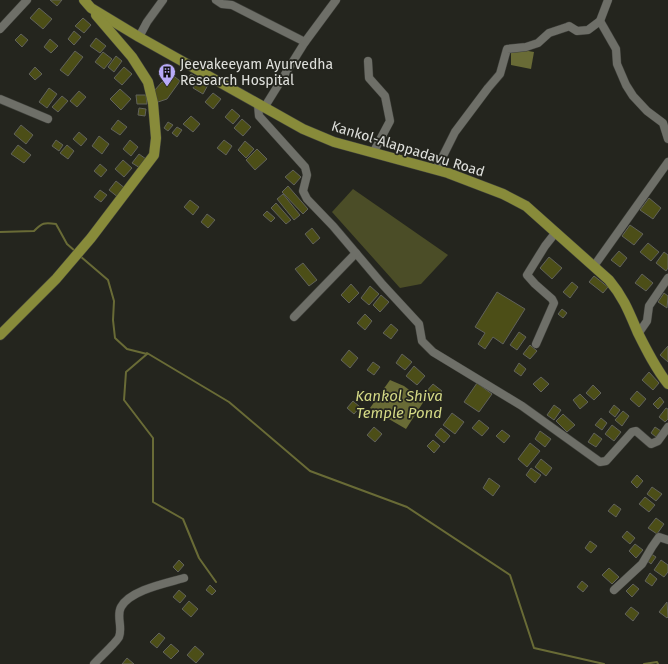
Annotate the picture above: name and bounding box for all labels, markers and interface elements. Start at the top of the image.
place label: Jeevakeeyam Ayurvedha Research Hospital [180,56,333,89]
building icon: Jeevakeeyam Ayurvedha Research Hospital [157,62,177,87]
street label: Kankol-Alappadavu Road [329,118,487,180]
water label: Kankol Shiva Temple Pond [355,387,443,422]

